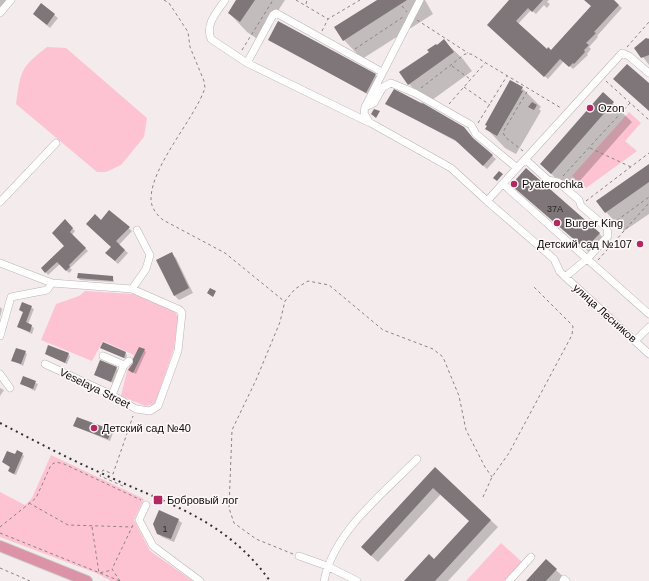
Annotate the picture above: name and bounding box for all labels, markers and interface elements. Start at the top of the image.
place label: Ozon [598,102,624,114]
marker: Ozon [585,103,595,113]
place label: Pyaterochka [522,178,584,190]
marker: Pyaterochka [509,179,519,189]
house number: 37А [547,204,563,214]
place label: Burger King [565,217,623,229]
marker: Burger King [552,218,562,228]
place label: Детский сад №107 [537,238,632,250]
marker: Детский сад №107 [635,239,645,249]
street label: улица Лесников [571,281,639,345]
street label: Veselaya Street [58,366,132,410]
place label: Детский сад №40 [102,422,191,434]
marker: Детский сад №40 [89,423,99,433]
marker: Бобровый лог [152,494,164,506]
place label: Бобровый лог [167,494,239,506]
house number: 1 [162,524,168,534]

